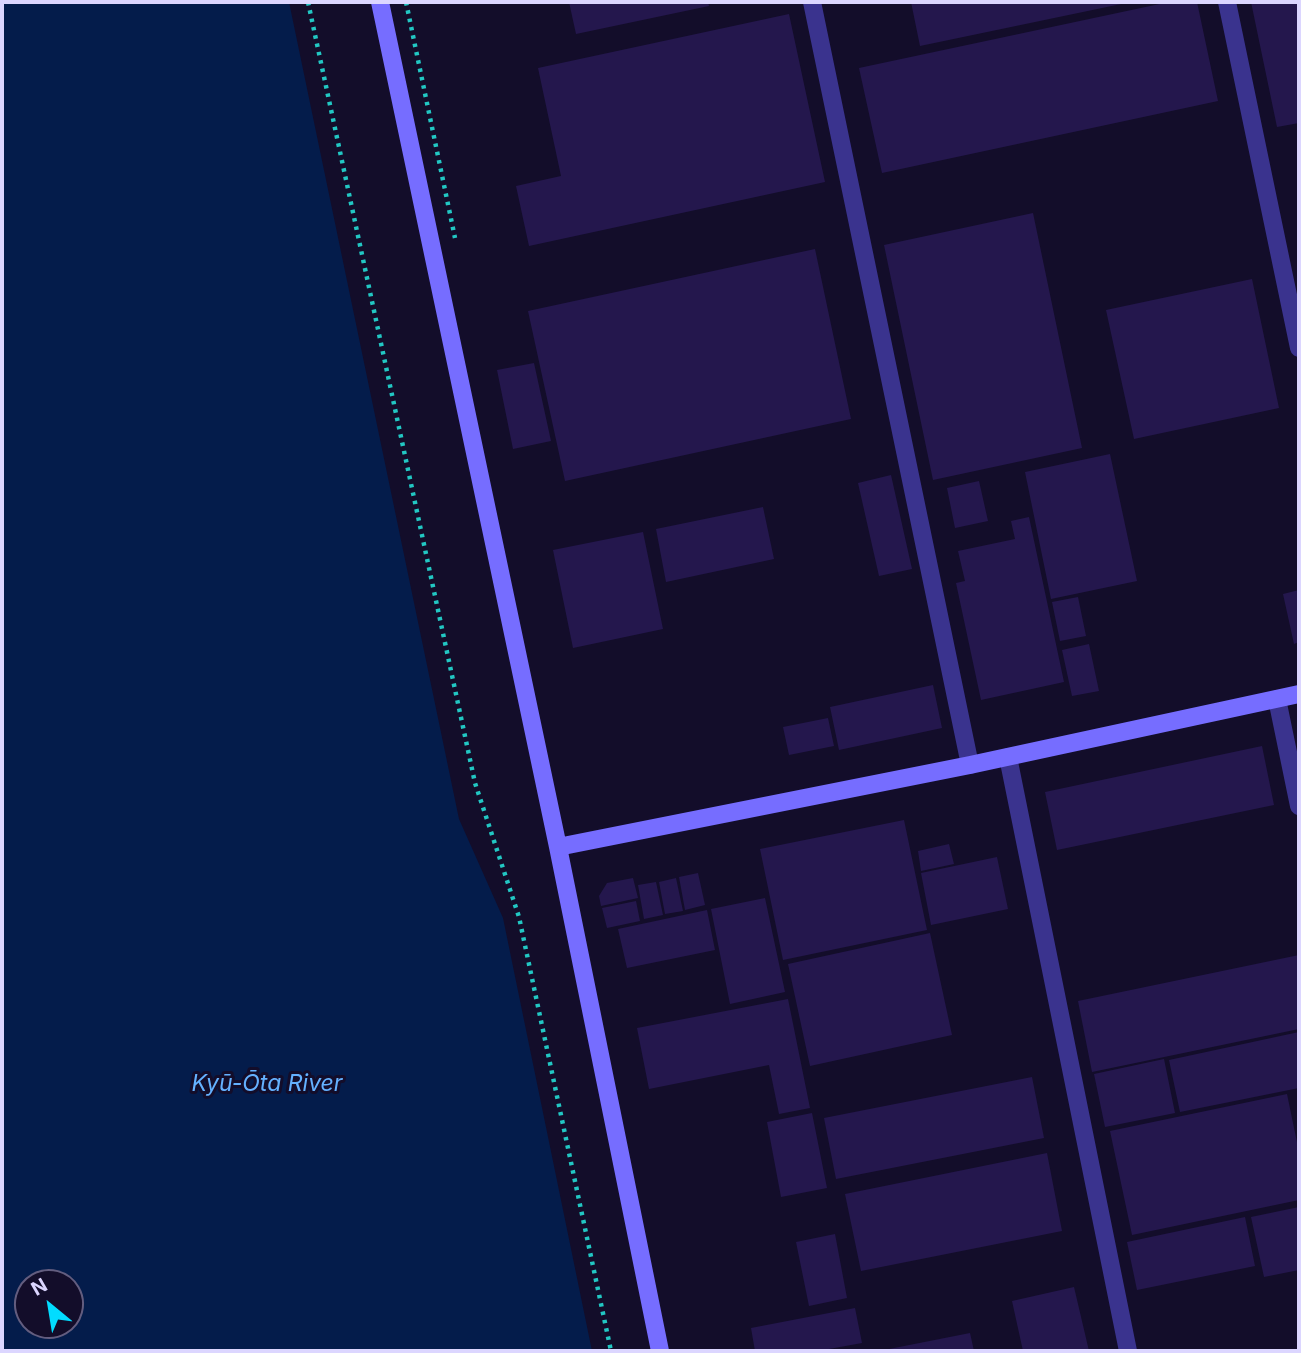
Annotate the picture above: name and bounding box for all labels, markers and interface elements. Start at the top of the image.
water label: Kyū-Ōta River [191,1070,343,1098]
north arrow [14,1269,84,1339]
text: N [27,1274,51,1301]

